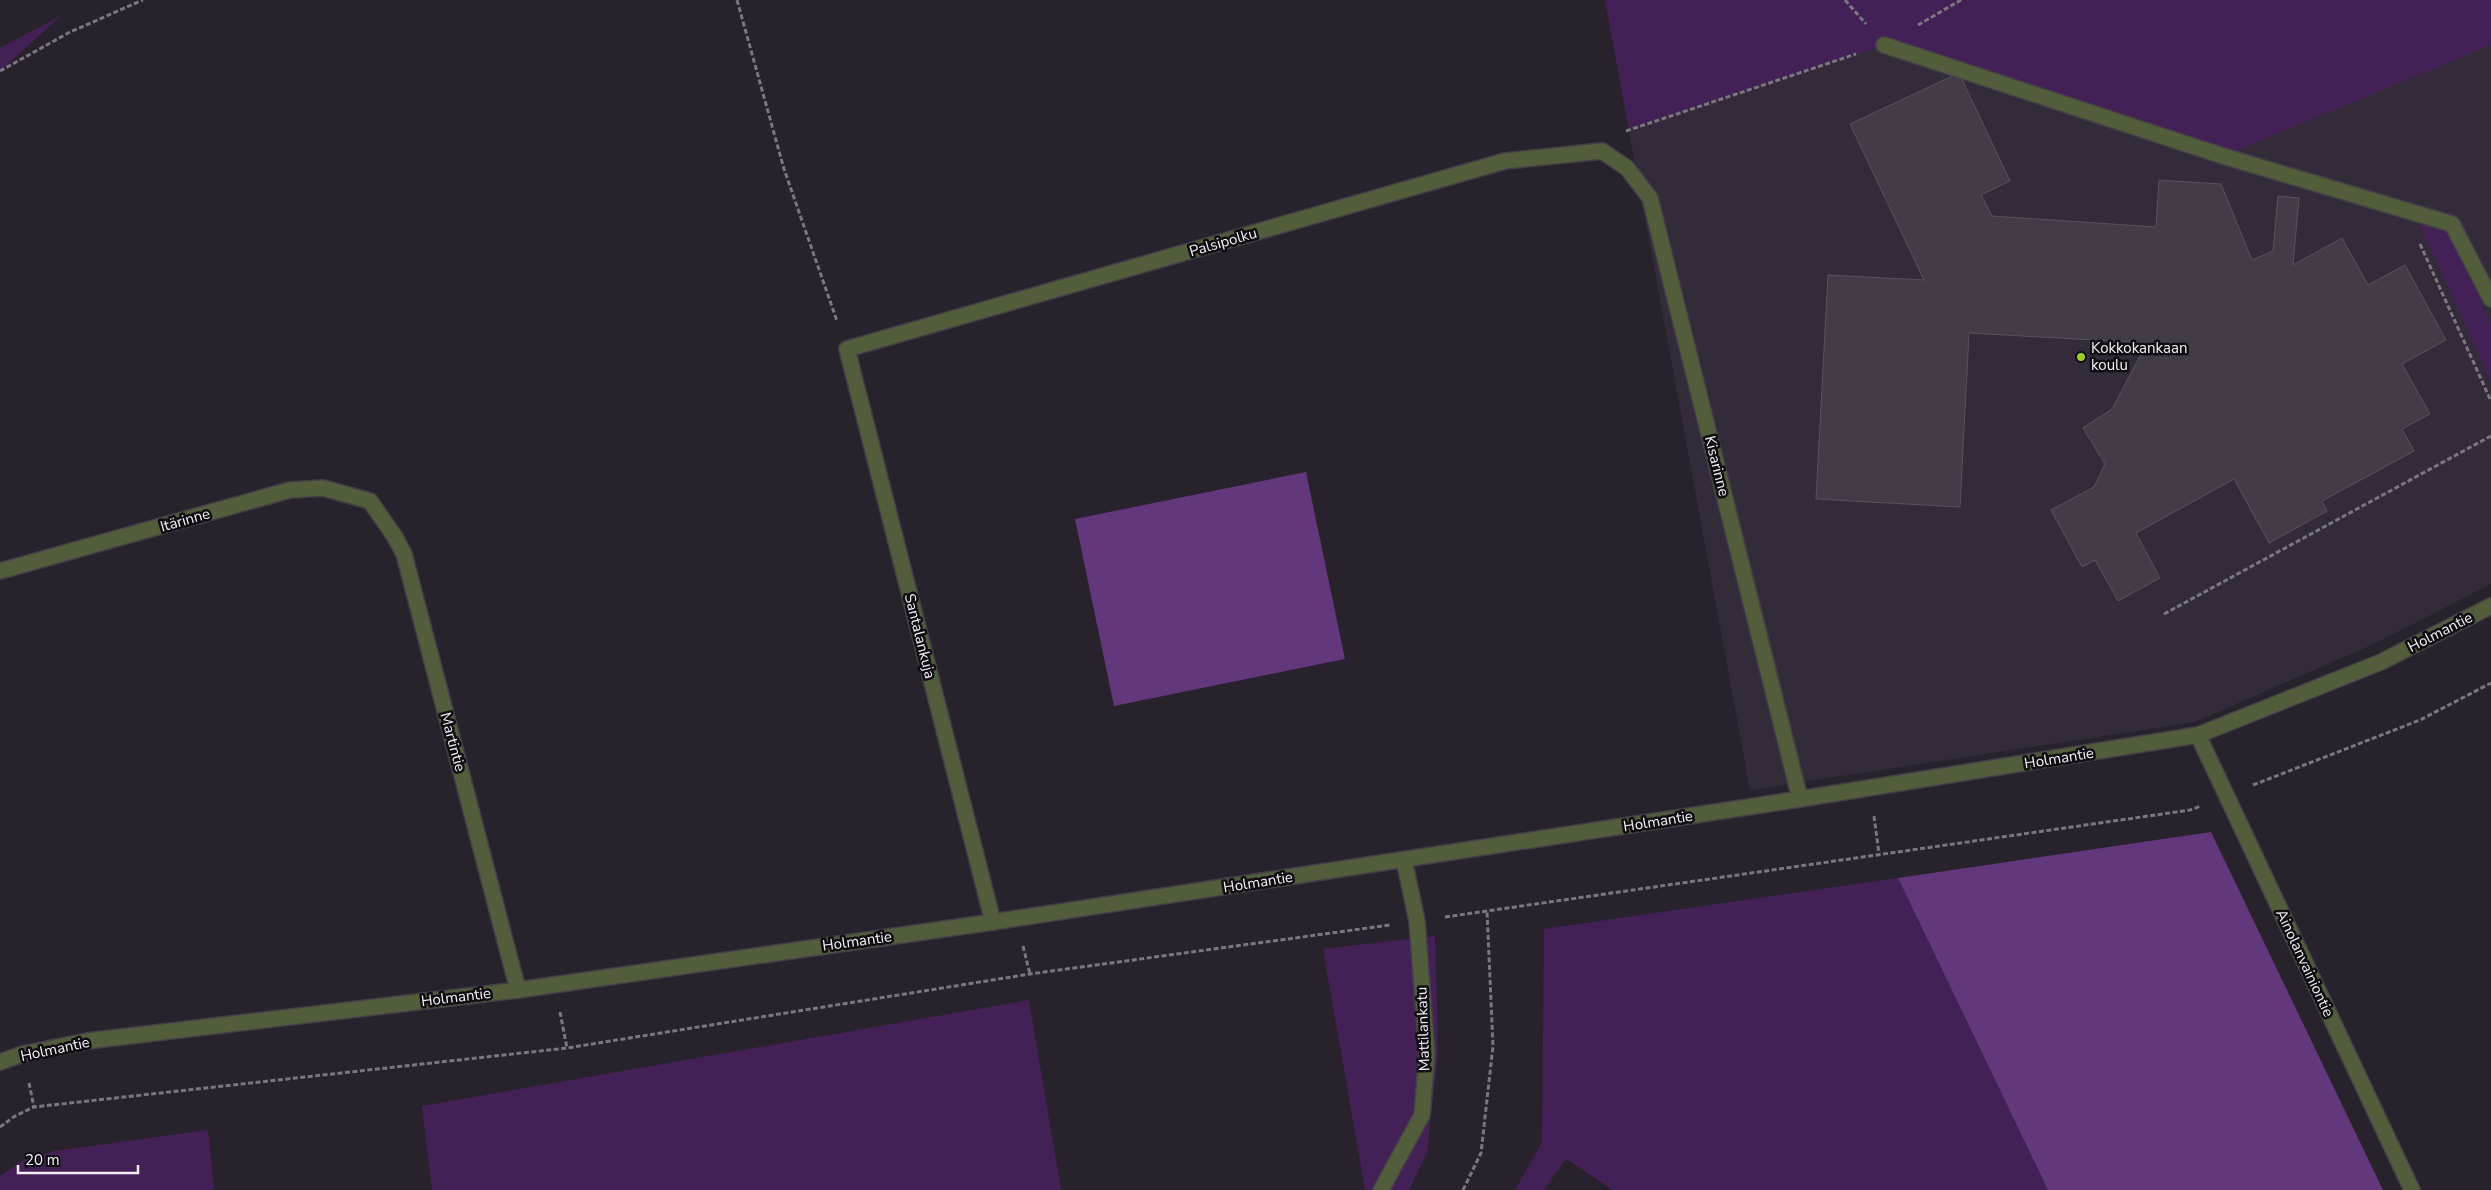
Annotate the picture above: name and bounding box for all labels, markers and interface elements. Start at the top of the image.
street label: Palsipolku [1187,223,1259,261]
place label: Kokkokankaan koulu [2091,338,2187,375]
marker: Kokkokankaan koulu [2075,351,2087,363]
street label: Kisarinne [1700,434,1734,498]
street label: Itärinne [158,503,212,537]
street label: Santalankuja [900,591,940,681]
street label: Holmantie [2404,607,2476,657]
street label: Martintie [436,710,470,774]
street label: Holmantie [2023,743,2095,773]
street label: Holmantie [1622,806,1694,836]
street label: Holmantie [1222,867,1294,897]
street label: Ainolanvainiontie [2271,906,2339,1020]
street label: Holmantie [821,926,893,956]
street label: Holmantie [420,983,492,1011]
street label: Mattilankatu [1412,986,1434,1072]
street label: Holmantie [19,1032,91,1066]
scale bar [18,1142,138,1174]
text: 20 m [25,1150,60,1170]

